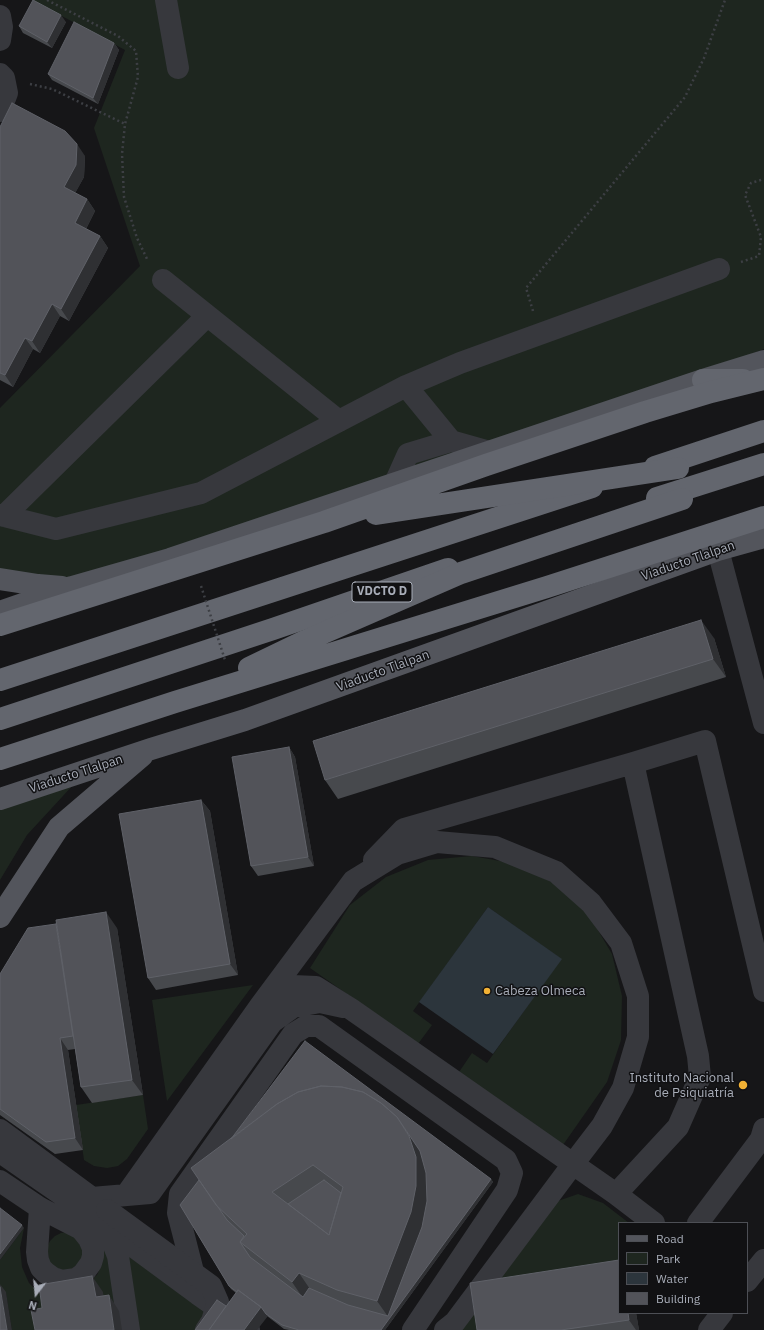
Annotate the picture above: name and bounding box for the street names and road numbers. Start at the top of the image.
street label: Viaducto Tlalpan [639,538,737,584]
road number: VDCTO D [352,582,412,602]
street label: Viaducto Tlalpan [334,647,432,695]
street label: Viaducto Tlalpan [27,751,125,797]

